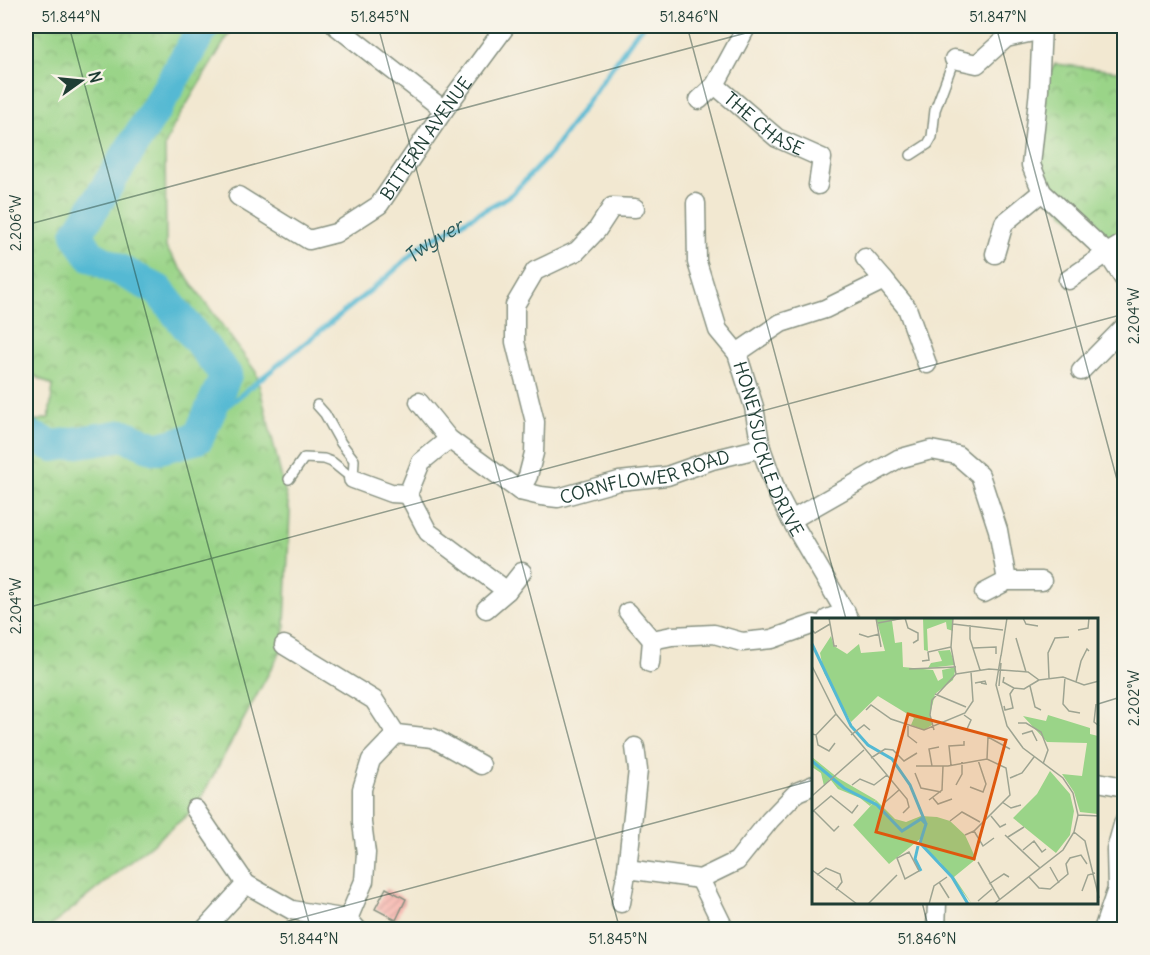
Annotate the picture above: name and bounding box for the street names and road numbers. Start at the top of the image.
street label: BITTERN AVENUE [374,72,476,204]
street label: THE CHASE [720,87,808,160]
street label: HONEYSUCKLE DRIVE [729,358,809,540]
street label: CORNFLOWER ROAD [557,445,732,508]

